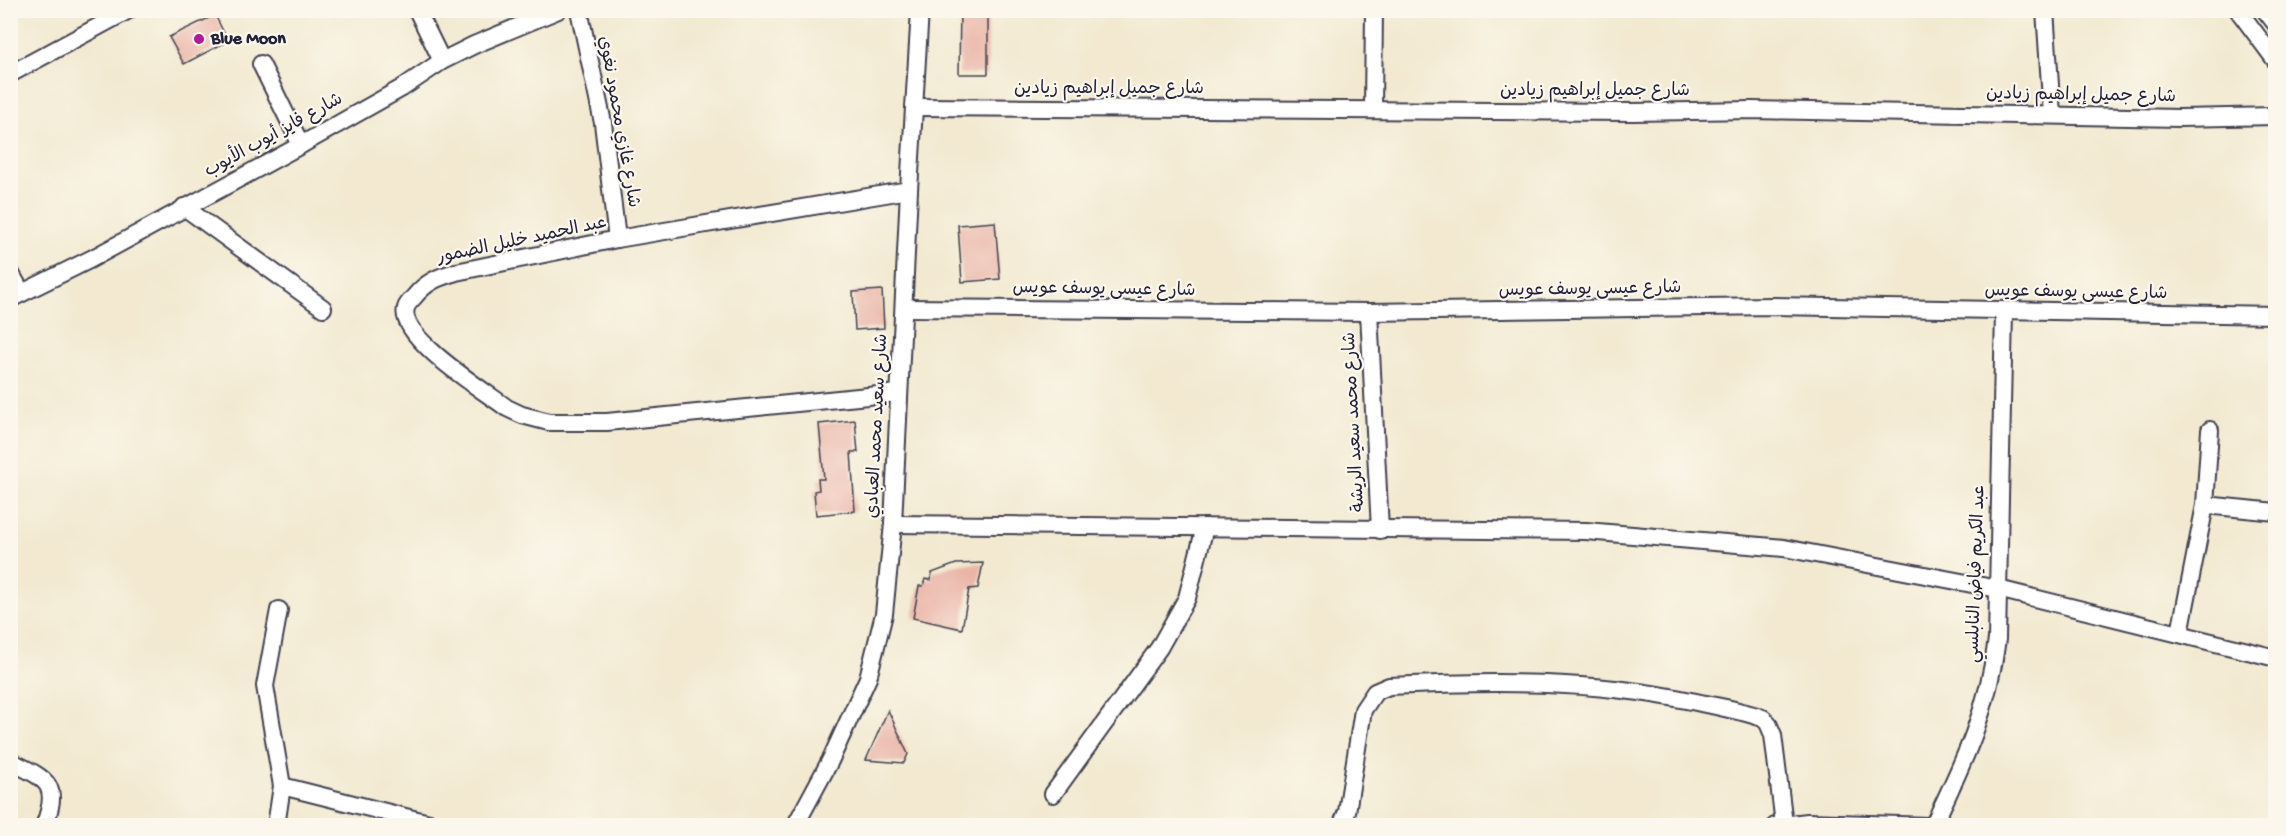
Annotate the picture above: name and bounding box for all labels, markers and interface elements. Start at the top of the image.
place label: Blue Moon [210,29,286,50]
marker: Blue Moon [192,32,206,46]
street label: شارع غازي محمود نغوي [593,35,643,209]
street label: شارع جميل إبراهيم زيادين [1014,79,1204,101]
street label: شارع جميل إبراهيم زيادين [1500,81,1690,103]
street label: شارع جميل إبراهيم زيادين [1986,84,2176,109]
street label: شارع فايز أيوب الأيوب [199,86,347,183]
street label: عبد الحميد خليل الضمور [434,213,609,269]
street label: شارع عيسى يوسف عويس [1012,278,1196,302]
street label: شارع عيسى يوسف عويس [1498,278,1682,302]
street label: شارع عيسى يوسف عويس [1984,281,2168,305]
street label: شارع محمد سعيد الريشة [1340,332,1370,512]
street label: شارع سعيد محمد العبادي [863,333,893,519]
street label: عبد الكريم فياض النابلسي [1963,485,1994,663]

